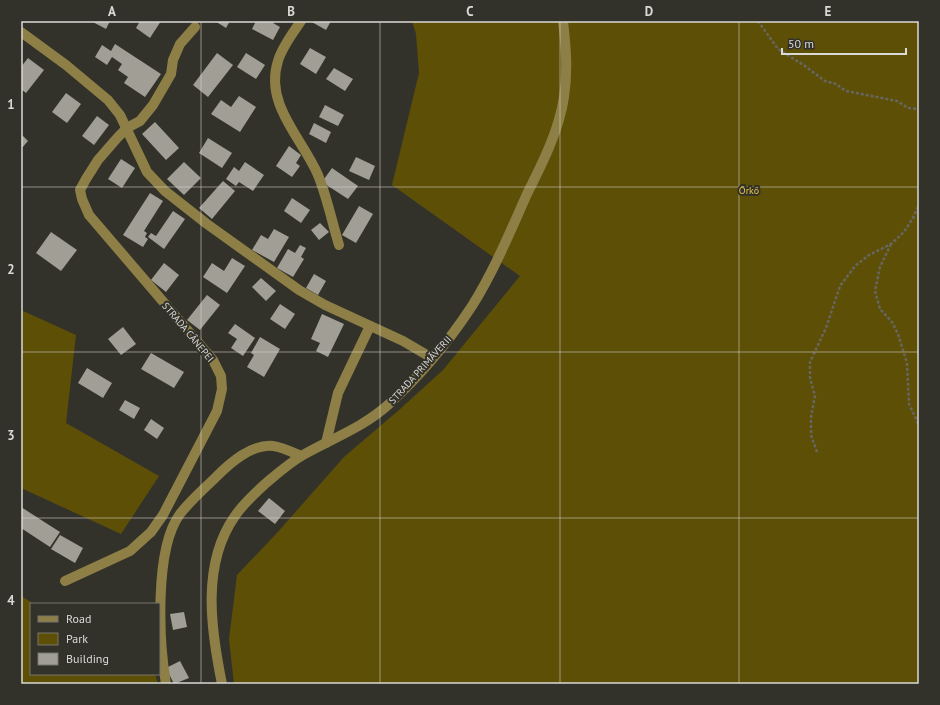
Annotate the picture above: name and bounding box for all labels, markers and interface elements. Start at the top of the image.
text: A [108,3,116,20]
text: B [287,3,295,20]
text: C [466,3,474,20]
text: D [645,3,653,20]
text: E [825,3,832,20]
scale bar [782,30,906,56]
text: 50 m [788,36,814,51]
text: 1 [7,96,15,113]
park label: Őrkő [739,184,759,197]
text: 2 [7,261,15,278]
street label: STRADA CÂNEPEI [159,299,217,365]
street label: STRADA PRIMĂVERII [386,333,454,407]
text: 3 [7,427,15,444]
text: 4 [7,592,15,609]
legend [30,603,160,675]
text: Road [66,611,91,626]
text: Park [66,631,88,646]
text: Building [66,651,109,666]

